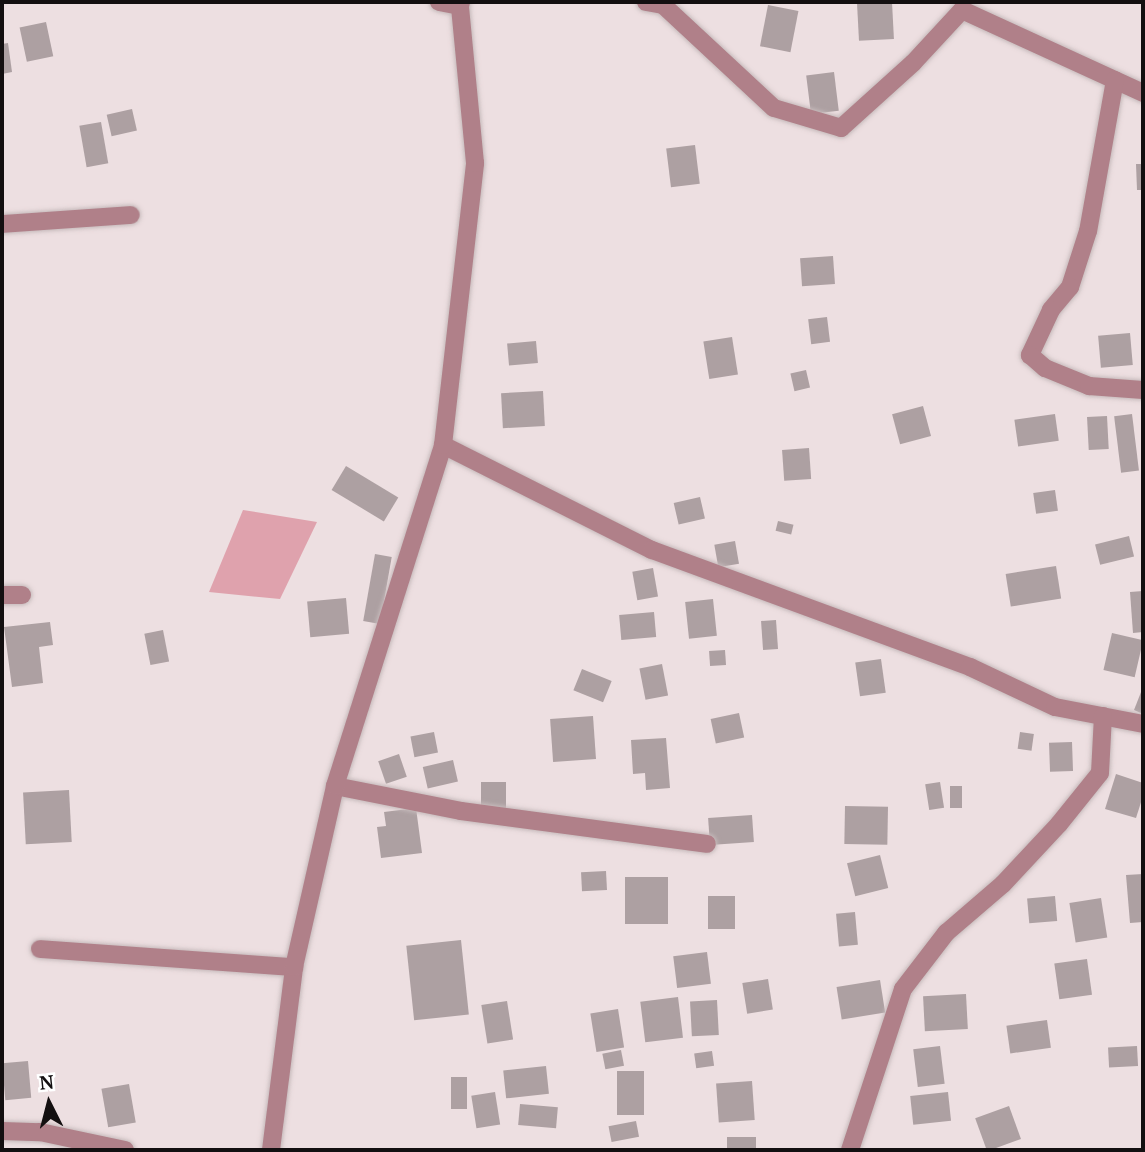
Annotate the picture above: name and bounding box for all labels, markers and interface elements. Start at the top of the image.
north arrow [14,1068,84,1138]
text: N [38,1068,55,1095]

